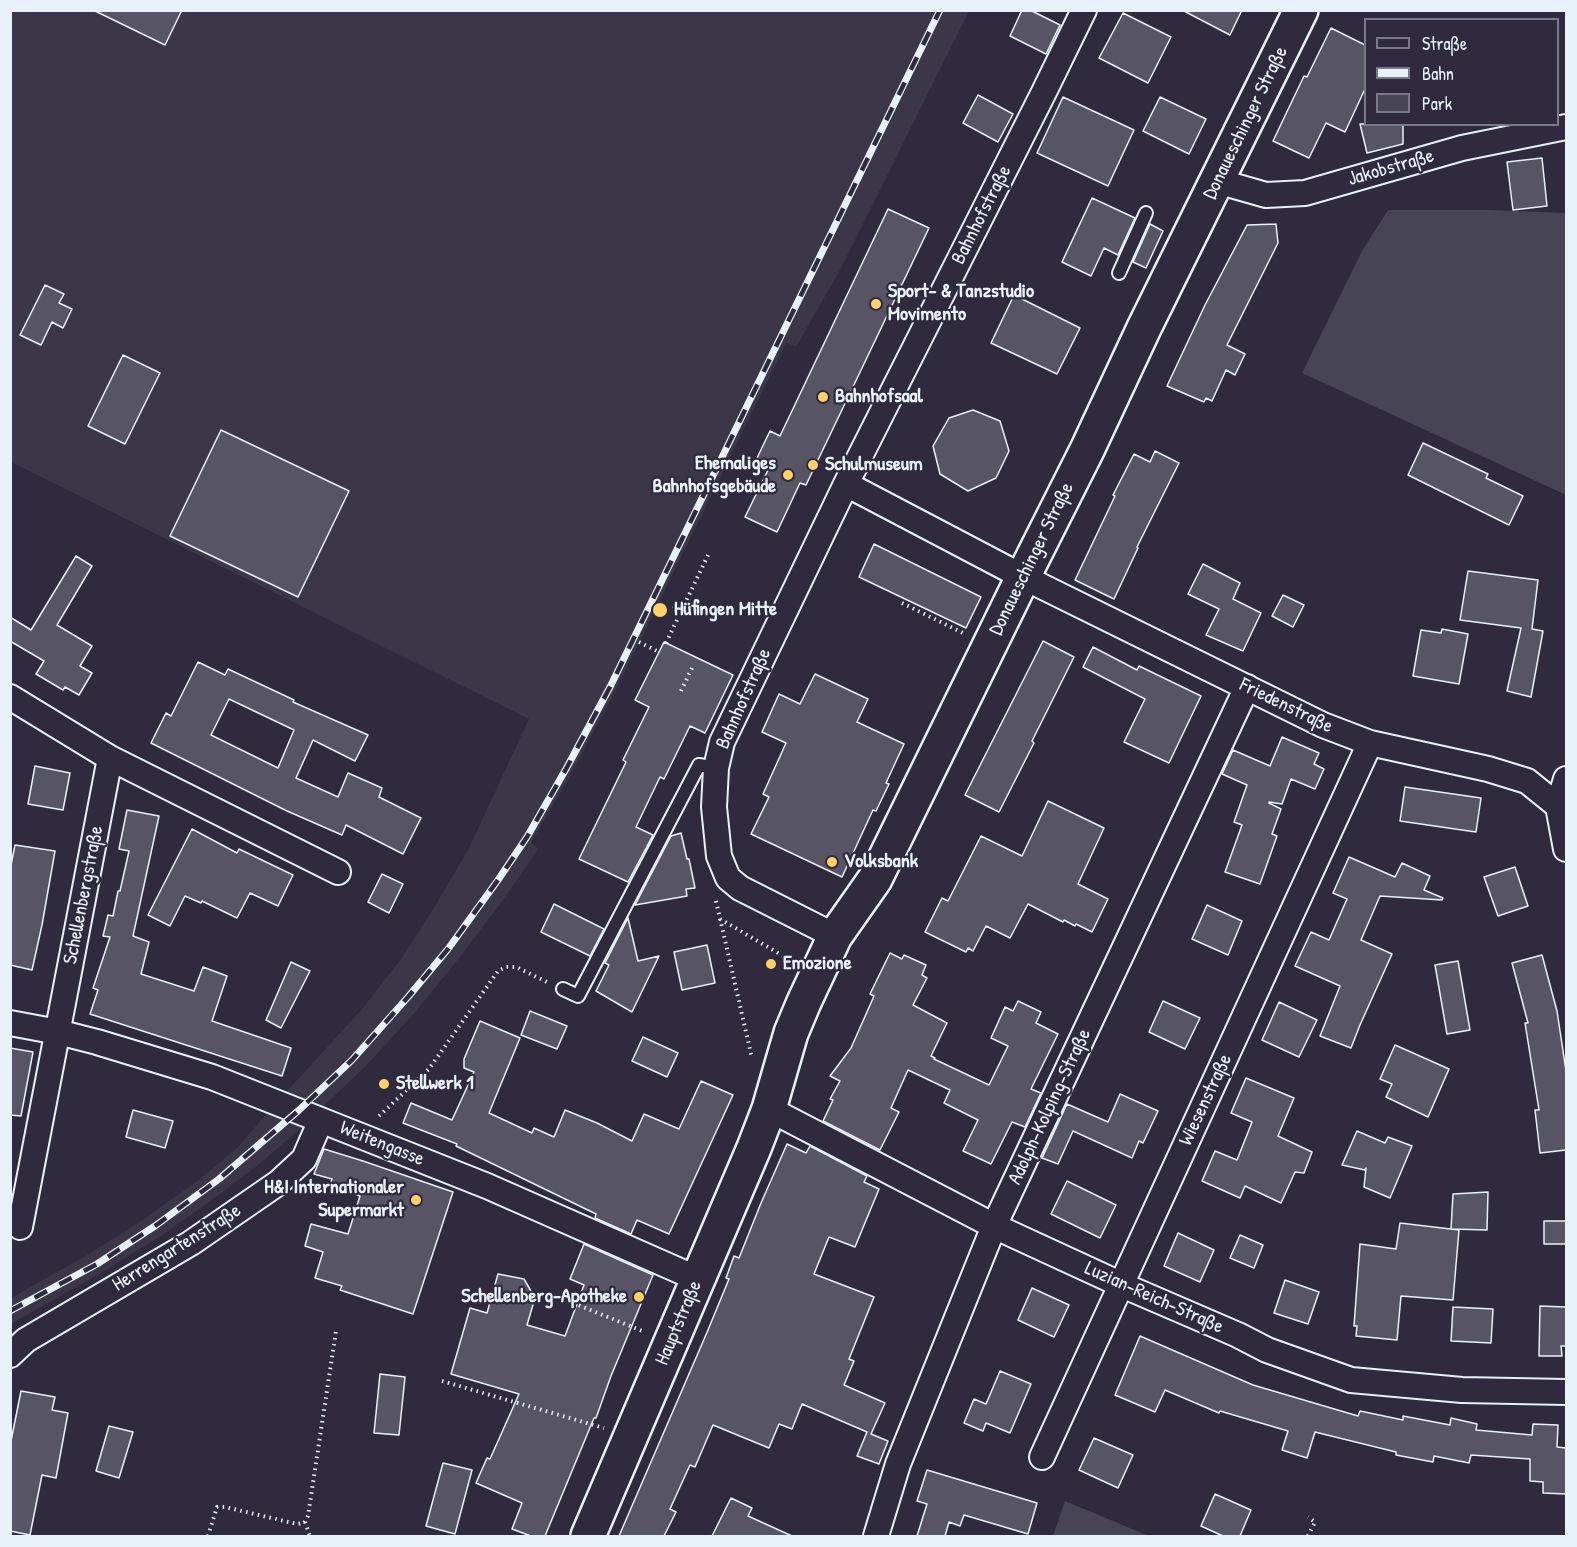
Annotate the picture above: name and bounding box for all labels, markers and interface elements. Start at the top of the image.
legend [1364,18,1559,126]
text: Straße [1422,31,1467,56]
street label: Donaueschinger Straße [1199,43,1293,203]
text: Bahn [1422,61,1454,86]
text: Park [1422,91,1452,116]
street label: Jakobstraße [1345,144,1437,192]
street label: Bahnhofstraße [947,162,1017,268]
place label: Sport- & Tanzstudio Movimento [888,280,1034,327]
marker: Sport- & Tanzstudio Movimento [869,297,883,311]
place label: Bahnhofsaal [835,385,923,409]
marker: Bahnhofsaal [816,390,830,404]
place label: Ehemaliges Bahnhofsgebäude [653,452,776,499]
place label: Schulmuseum [825,453,923,477]
marker: Schulmuseum [806,458,820,472]
marker: Ehemaliges Bahnhofsgebäude [781,468,795,482]
street label: Donaueschinger Straße [985,479,1079,639]
place label: Hüfingen Mitte [674,598,777,622]
marker: Hüfingen Mitte [651,601,669,619]
street label: Bahnhofstraße [711,645,777,753]
street label: Friedenstraße [1235,673,1337,739]
street label: Schellenbergstraße [59,824,109,966]
place label: Volksbank [844,850,918,874]
marker: Volksbank [825,855,839,869]
place label: Emozione [783,952,852,976]
marker: Emozione [764,957,778,971]
street label: Adolph-Kolping-Straße [1003,1025,1097,1189]
street label: Wiesenstraße [1174,1050,1238,1150]
place label: Stellwerk 1 [396,1072,474,1096]
marker: Stellwerk 1 [377,1077,391,1091]
street label: Weitengasse [336,1116,428,1172]
place label: H&I Internationaler Supermarkt [264,1176,404,1223]
marker: H&I Internationaler Supermarkt [409,1193,423,1207]
street label: Herrengartenstraße [108,1199,246,1297]
street label: Luzian-Reich-Straße [1081,1257,1227,1339]
street label: Hauptstraße [651,1277,707,1369]
place label: Schellenberg-Apotheke [461,1285,627,1309]
marker: Schellenberg-Apotheke [632,1290,646,1304]

